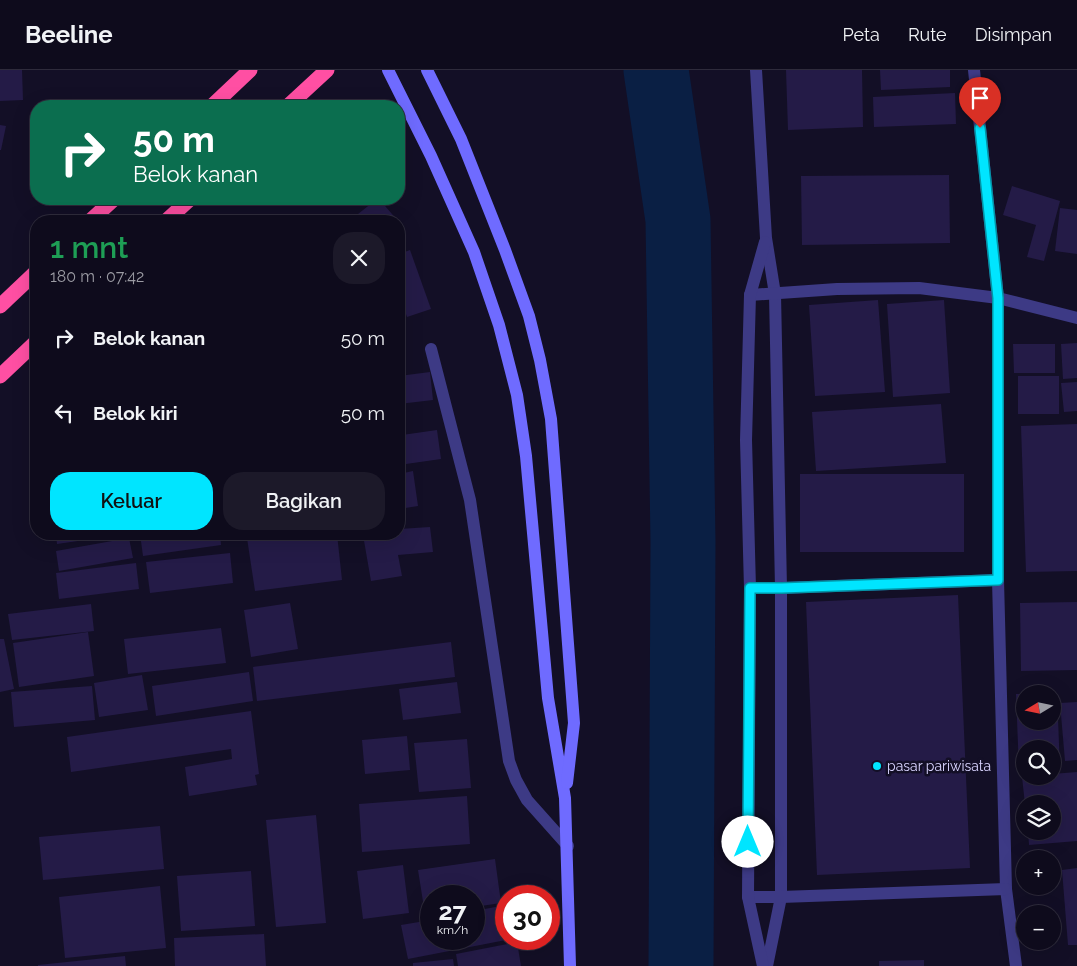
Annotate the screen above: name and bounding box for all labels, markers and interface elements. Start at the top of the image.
text: Beeline [25,20,113,49]
text: Peta [843,24,880,45]
text: Rute [908,24,947,45]
text: Disimpan [975,24,1052,45]
pin [959,77,1001,128]
icon: arrive [966,84,994,112]
text: 50 m [133,119,215,160]
icon: right [50,120,115,185]
text: Belok kanan [133,161,258,187]
text: 1 mnt [50,230,128,265]
button: close [333,232,385,284]
text: 180 m · 07:42 [50,267,144,286]
icon: right [50,324,78,352]
text: Belok kanan [93,327,205,349]
text: 50 m [341,327,385,349]
icon: left [50,399,78,427]
text: Belok kiri [93,402,178,424]
text: 50 m [341,402,385,424]
button: Keluar [50,472,213,530]
button: Bagikan [223,472,385,530]
north arrow [1016,685,1061,730]
map controls [1016,685,1061,950]
button: search [1016,740,1061,785]
place label: pasar pariwisata [887,758,991,774]
marker: pasar pariwisata [871,760,883,772]
button: layers [1016,795,1061,840]
position arrow [721,815,773,867]
button: + [1016,850,1061,895]
speed limit sign: 30 [495,885,560,950]
text: 27 [438,896,467,926]
button: − [1016,905,1061,950]
text: km/h [437,923,468,937]

